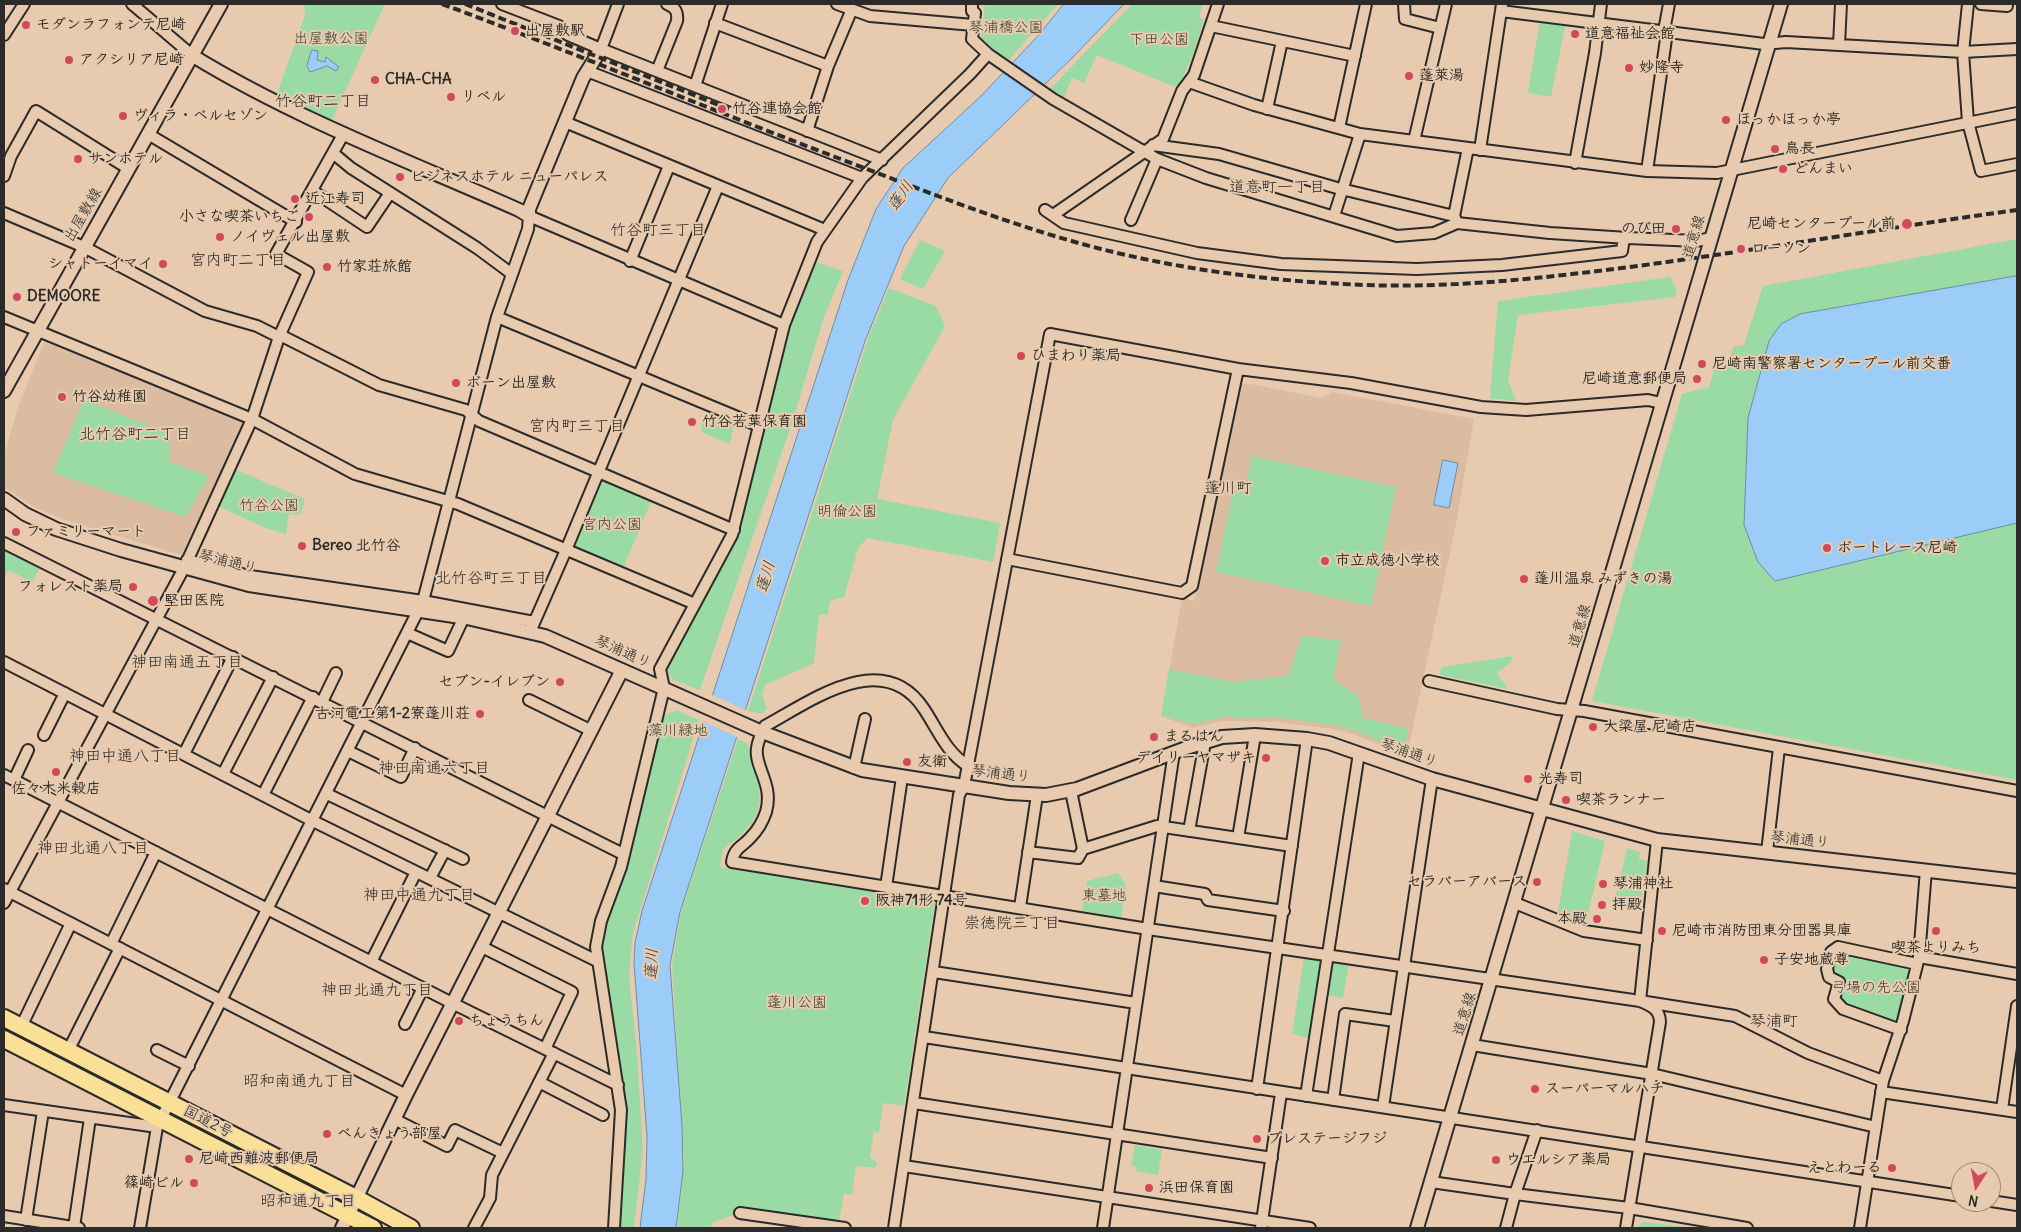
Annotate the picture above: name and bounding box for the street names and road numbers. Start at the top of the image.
street label: 出屋敷線 [60,185,106,245]
street label: 道意線 [1679,213,1709,261]
street label: 琴浦通り [197,546,259,578]
street label: 道意線 [1565,602,1595,650]
street label: 琴浦通り [592,632,654,672]
street label: 琴浦通り [1378,735,1440,771]
street label: 琴浦通り [970,761,1032,787]
street label: 琴浦通り [1769,828,1831,852]
street label: 道意線 [1450,990,1480,1038]
street label: 国道2号 [180,1102,236,1142]

